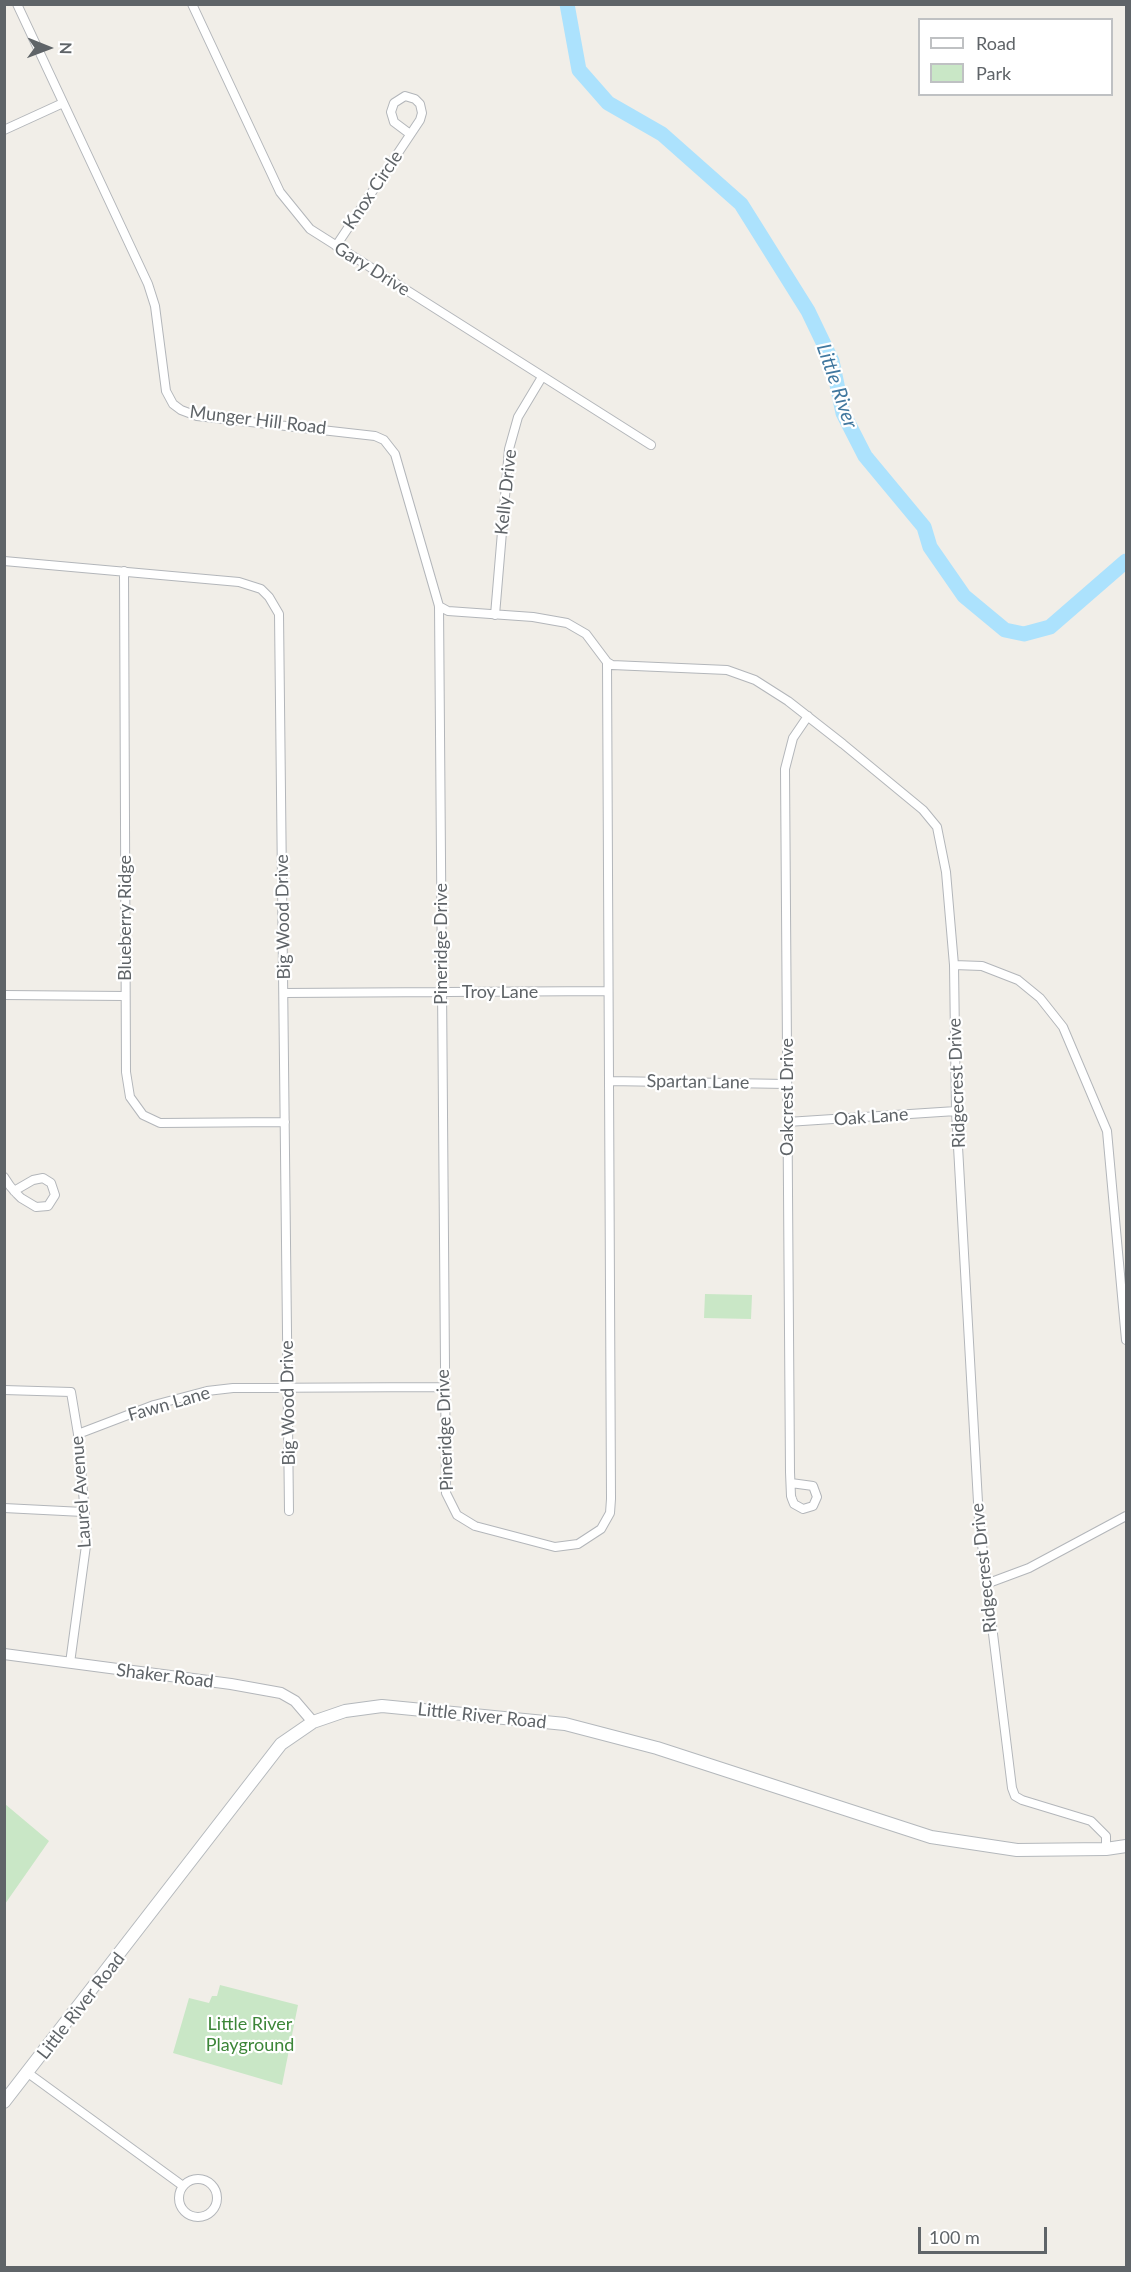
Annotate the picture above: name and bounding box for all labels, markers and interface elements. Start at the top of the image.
north arrow [18,18,78,78]
legend [918,18,1113,96]
text: Road [976,32,1016,54]
text: N [57,42,76,55]
text: Park [976,62,1011,84]
street label: Knox Circle [339,147,407,233]
street label: Gary Drive [330,237,414,301]
water label: Little River [811,341,863,431]
street label: Munger Hill Road [188,401,328,439]
street label: Kelly Drive [491,448,521,536]
street label: Big Wood Drive [271,854,295,980]
street label: Blueberry Ridge [114,855,136,981]
street label: Pineridge Drive [430,883,452,1005]
street label: Troy Lane [462,981,538,1003]
street label: Ridgecrest Drive [944,1018,970,1148]
street label: Oakcrest Drive [776,1038,798,1156]
street label: Spartan Lane [646,1070,750,1094]
street label: Oak Lane [833,1104,909,1130]
street label: Big Wood Drive [276,1340,300,1466]
street label: Pineridge Drive [432,1369,458,1491]
street label: Fawn Lane [125,1382,213,1426]
street label: Laurel Avenue [66,1435,96,1549]
street label: Ridgecrest Drive [966,1502,1002,1634]
street label: Shaker Road [115,1659,215,1693]
street label: Little River Road [417,1699,547,1733]
street label: Little River Road [33,1948,129,2064]
park label: Little River Playground [206,2013,294,2056]
scale bar [921,2215,1050,2253]
text: 100 m [929,2226,980,2248]

